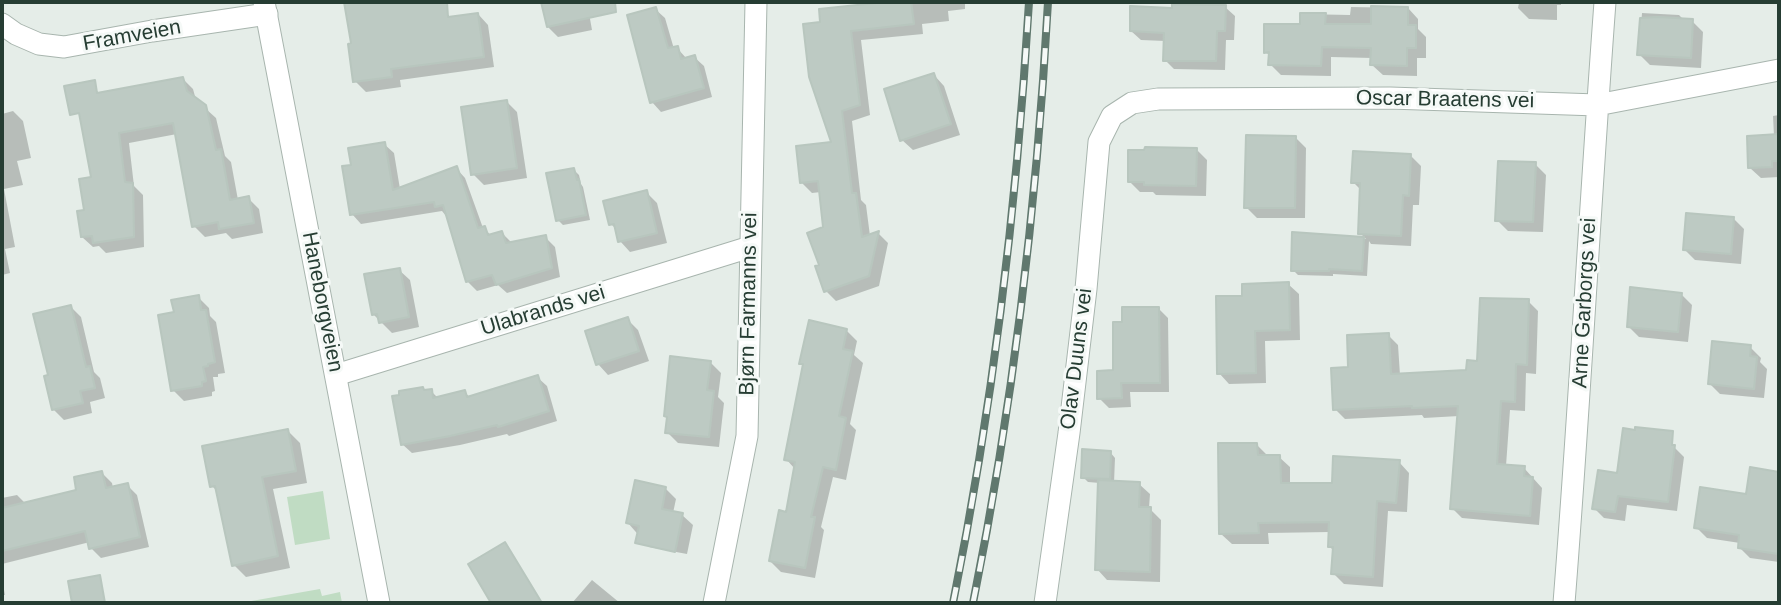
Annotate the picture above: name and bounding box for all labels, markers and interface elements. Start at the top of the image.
street label: Framveien [81,15,183,57]
street label: Oscar Braatens vei [1356,86,1534,114]
street label: Bjørn Farmanns vei [735,212,763,396]
street label: Arne Garborgs vei [1568,217,1602,389]
street label: Haneborgveien [296,230,348,374]
street label: Ulabrands vei [478,280,608,342]
street label: Olav Duuns vei [1056,287,1098,431]

